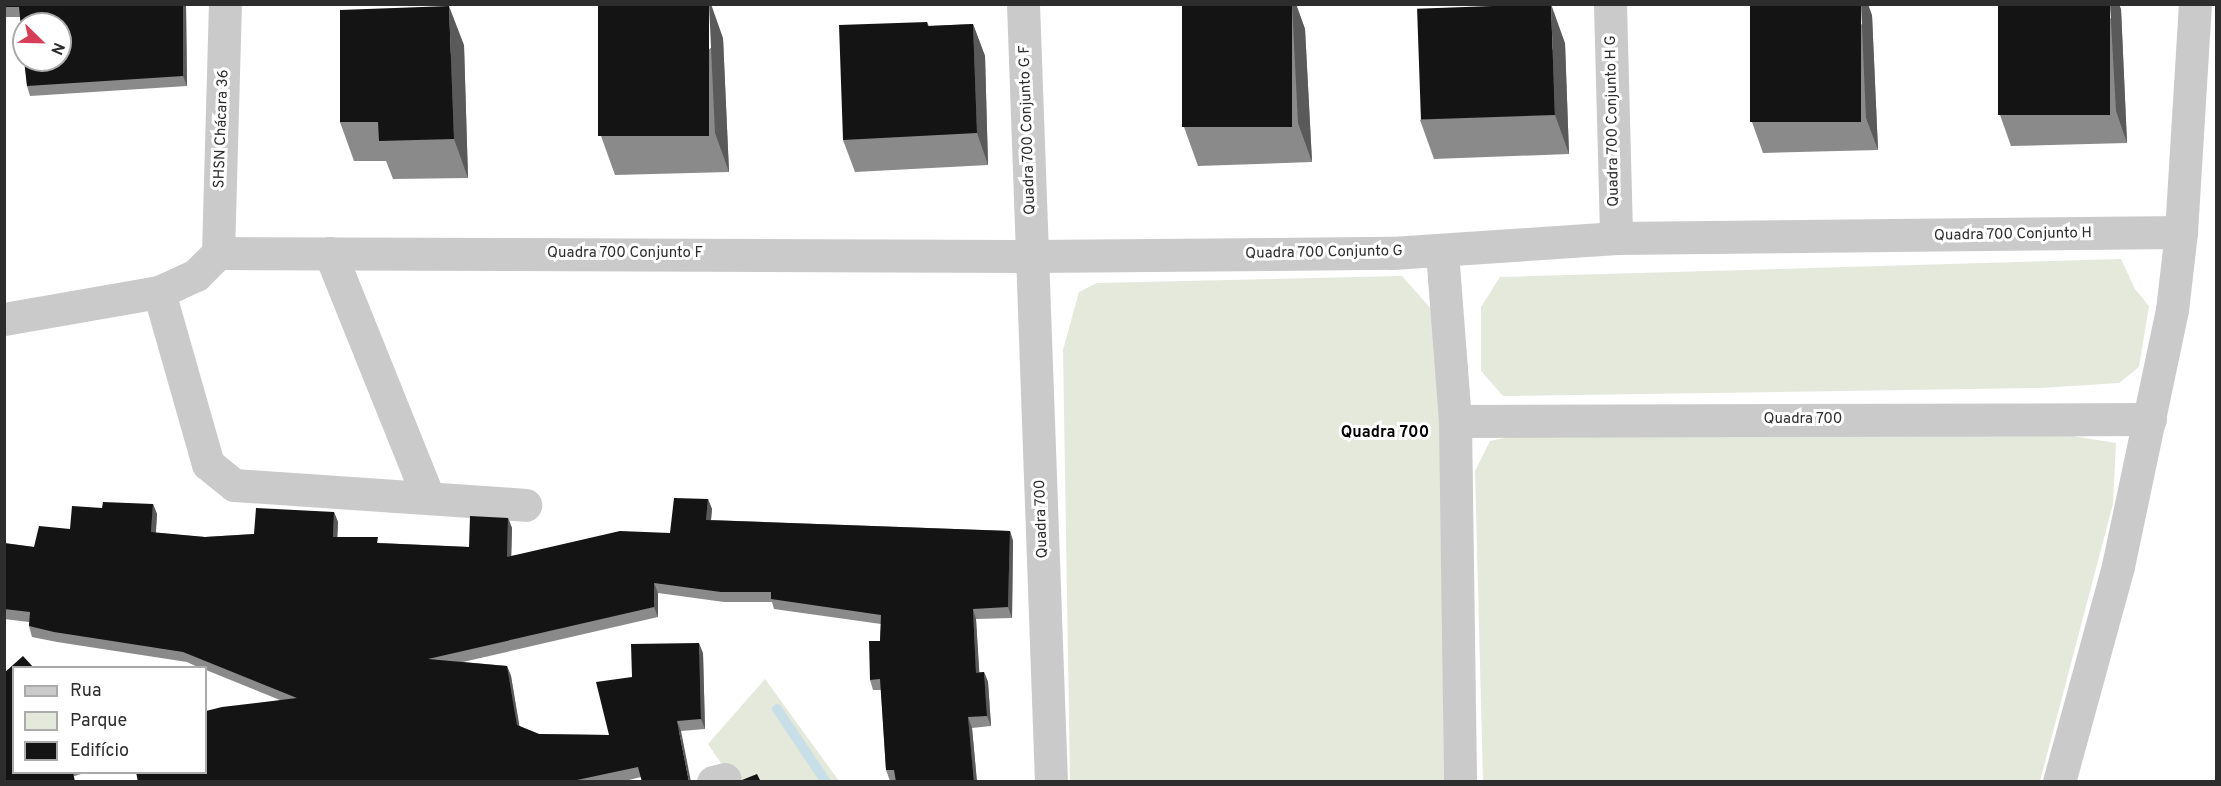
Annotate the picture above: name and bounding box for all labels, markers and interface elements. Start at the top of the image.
north arrow [12,12,72,72]
street label: Quadra 700 Conjunto H G [1602,35,1624,207]
text: N [45,39,68,57]
street label: Quadra 700 Conjunto G F [1016,45,1040,215]
street label: SHSN Chácara 36 [211,69,233,189]
street label: Quadra 700 Conjunto H [1934,225,2092,245]
street label: Quadra 700 Conjunto G [1245,243,1403,263]
street label: Quadra 700 Conjunto F [547,245,703,263]
street label: Quadra 700 [1763,411,1843,429]
district label: Quadra 700 [1341,423,1429,443]
street label: Quadra 700 [1032,479,1052,559]
legend [12,666,207,774]
text: Rua [70,680,101,703]
text: Parque [70,710,127,733]
text: Edifício [70,740,129,763]

